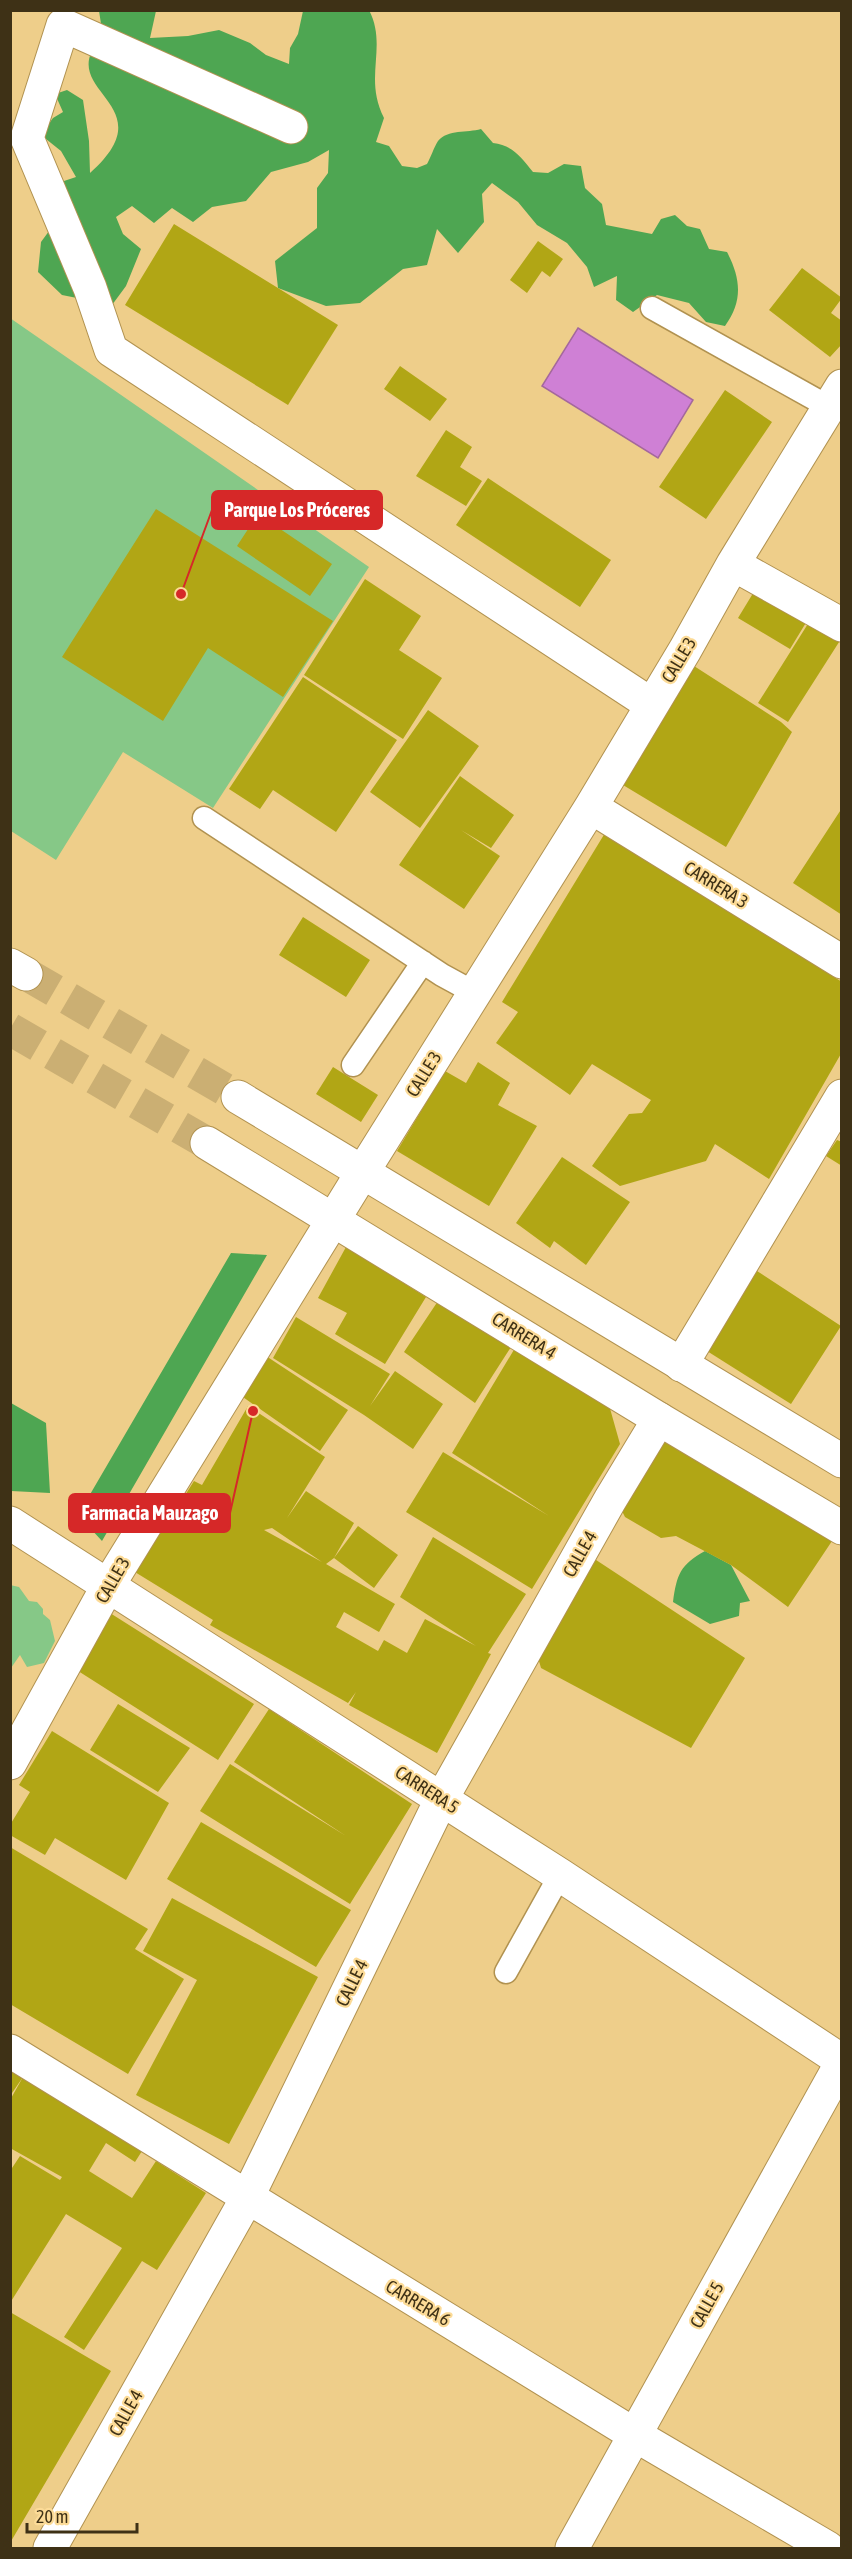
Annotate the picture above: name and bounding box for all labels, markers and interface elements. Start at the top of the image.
callout: Parque Los Próceres [212,491,382,529]
text: Parque Los Próceres [224,498,370,521]
street label: CALLE 3 [657,633,700,686]
street label: CARRERA 3 [680,857,752,912]
street label: CALLE 3 [402,1047,446,1100]
street label: CARRERA 4 [488,1308,560,1363]
callout: Farmacia Mauzago [69,1494,230,1532]
text: Farmacia Mauzago [81,1501,219,1524]
street label: CALLE 4 [558,1527,601,1580]
street label: CALLE 3 [91,1553,134,1606]
street label: CARRERA 5 [392,1761,463,1818]
street label: CALLE 4 [331,1956,372,2010]
street label: CARRERA 6 [382,2275,454,2330]
street label: CALLE 5 [685,2278,728,2331]
street label: CALLE 4 [104,2386,147,2439]
scale bar [27,2496,136,2534]
text: 20 m [36,2506,68,2527]

